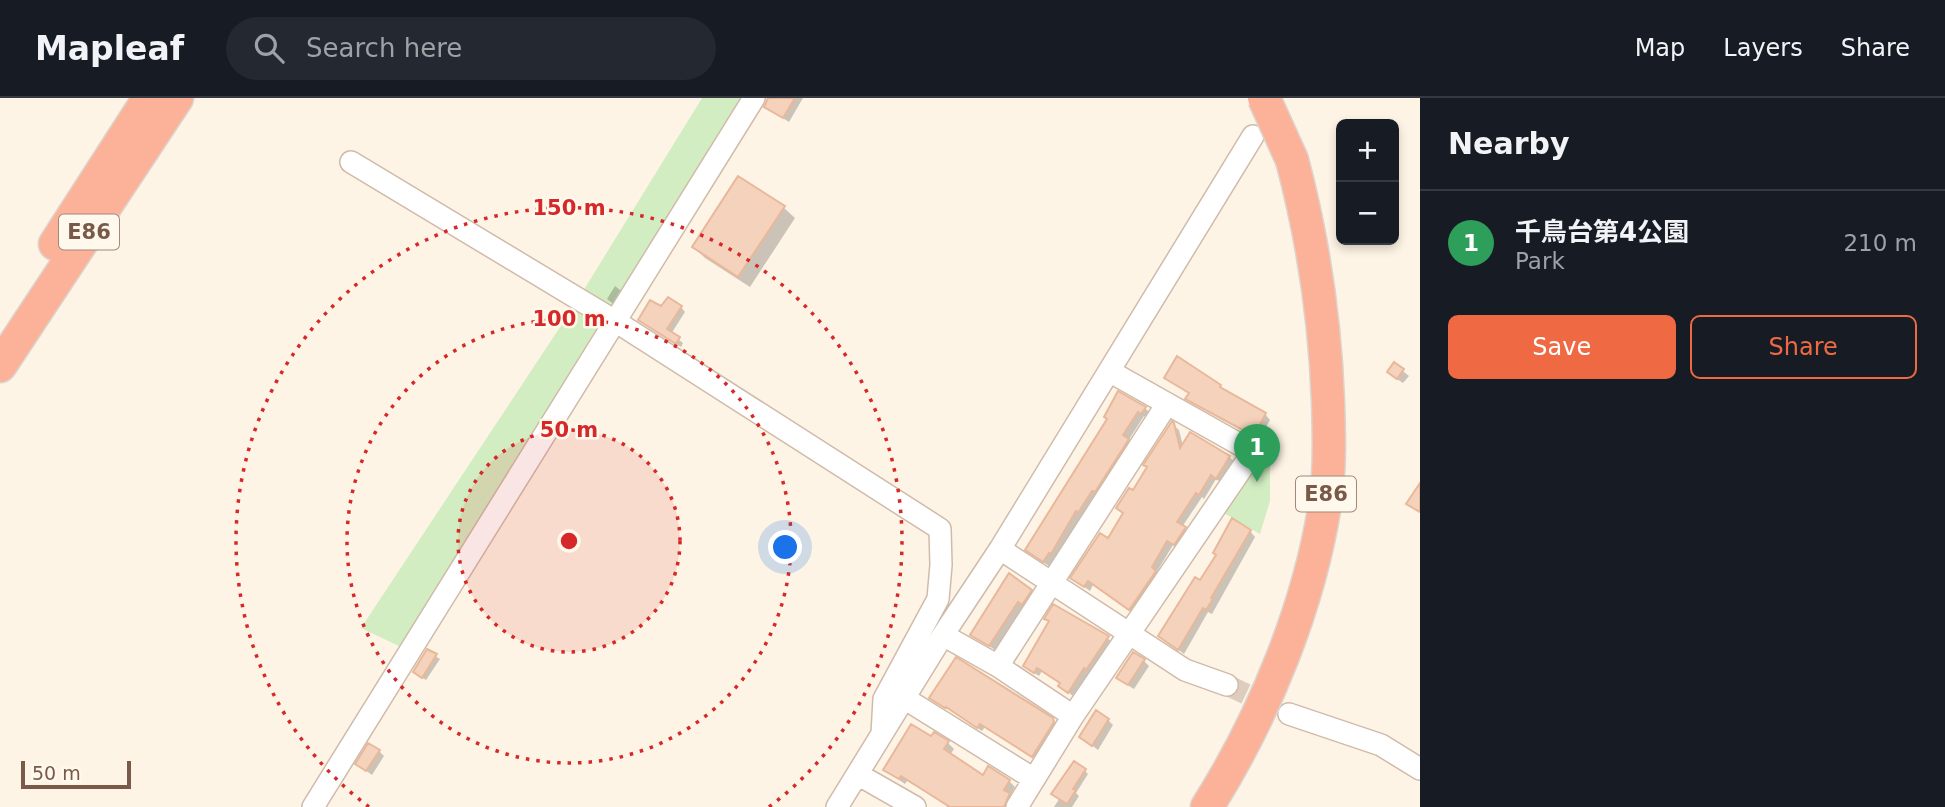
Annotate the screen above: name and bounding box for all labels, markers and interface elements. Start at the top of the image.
search box [226,17,716,80]
text: Mapleaf [35,29,184,68]
icon: search [250,29,288,67]
text: Search here [306,33,462,63]
text: Map [1635,34,1685,62]
text: Layers [1723,34,1803,62]
text: Share [1841,34,1910,62]
map controls [1336,119,1399,245]
button: + [1336,119,1399,182]
text: Nearby [1448,126,1570,161]
button: − [1336,182,1399,245]
text: 150 m [532,196,606,220]
road number: E86 [59,214,119,250]
text: 千鳥台第4公園 [1515,217,1689,247]
text: 1 [1463,230,1479,256]
text: 210 m [1843,230,1917,256]
text: Park [1515,248,1565,274]
text: 100 m [532,307,606,331]
button: Save [1448,315,1676,379]
button: Share [1690,315,1917,379]
text: 50 m [540,418,598,442]
pin: 1 [1234,424,1280,482]
road number: E86 [1296,476,1356,512]
centre of rings [557,529,581,553]
your location [768,530,802,564]
scale bar [21,758,131,790]
text: 50 m [32,762,81,784]

